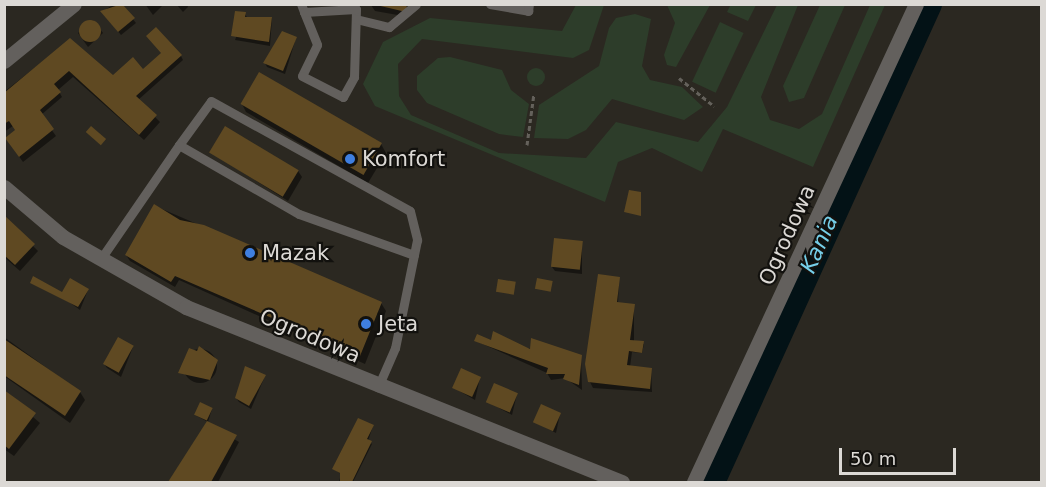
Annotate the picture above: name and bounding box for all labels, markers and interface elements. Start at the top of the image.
place label: Komfort [362,146,445,172]
marker: Komfort [343,152,357,166]
street label: Ogrodowa [754,181,820,289]
water label: Kania [795,211,843,277]
place label: Mazak [262,240,329,266]
marker: Mazak [243,246,257,260]
street label: Ogrodowa [256,303,364,369]
place label: Jeta [378,311,418,337]
marker: Jeta [359,317,373,331]
scale bar [842,436,959,474]
text: 50 m [850,448,896,469]

